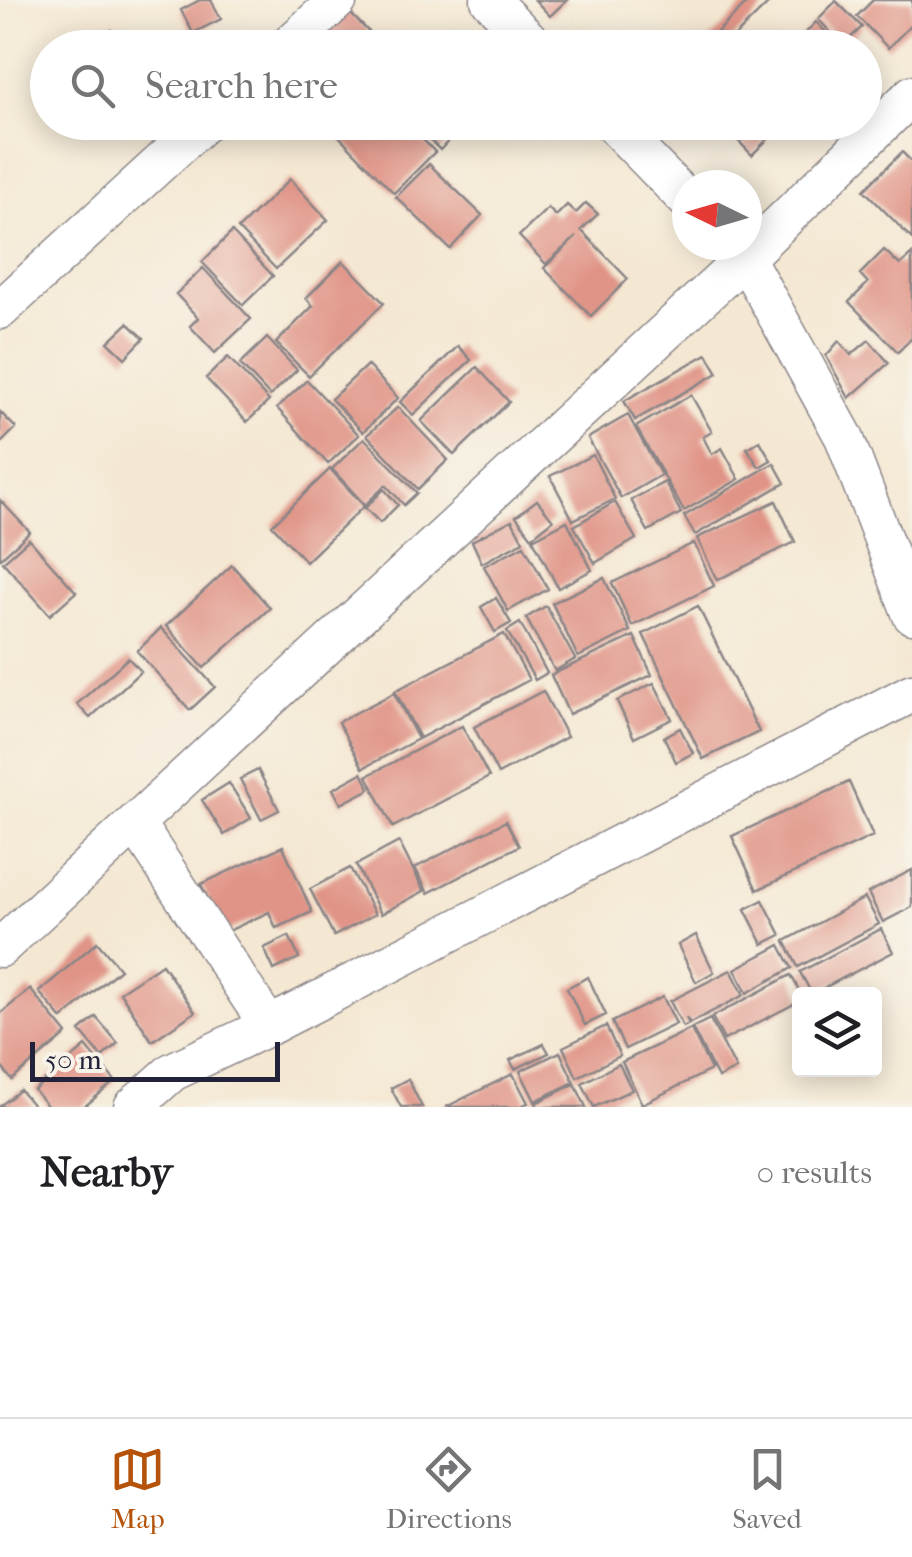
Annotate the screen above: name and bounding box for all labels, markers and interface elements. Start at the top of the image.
search box [30,30,882,140]
icon: search [65,58,120,113]
text: Search here [145,63,338,108]
north arrow [672,170,762,260]
map controls [792,987,882,1077]
button: layers [792,987,882,1077]
scale bar [30,1037,280,1082]
text: 50 m [45,1043,102,1076]
text: Nearby [40,1148,172,1197]
text: 0 results [756,1154,872,1191]
tab: Map [110,1442,165,1535]
tab: Directions [386,1442,512,1535]
tab: Saved [732,1442,802,1535]

